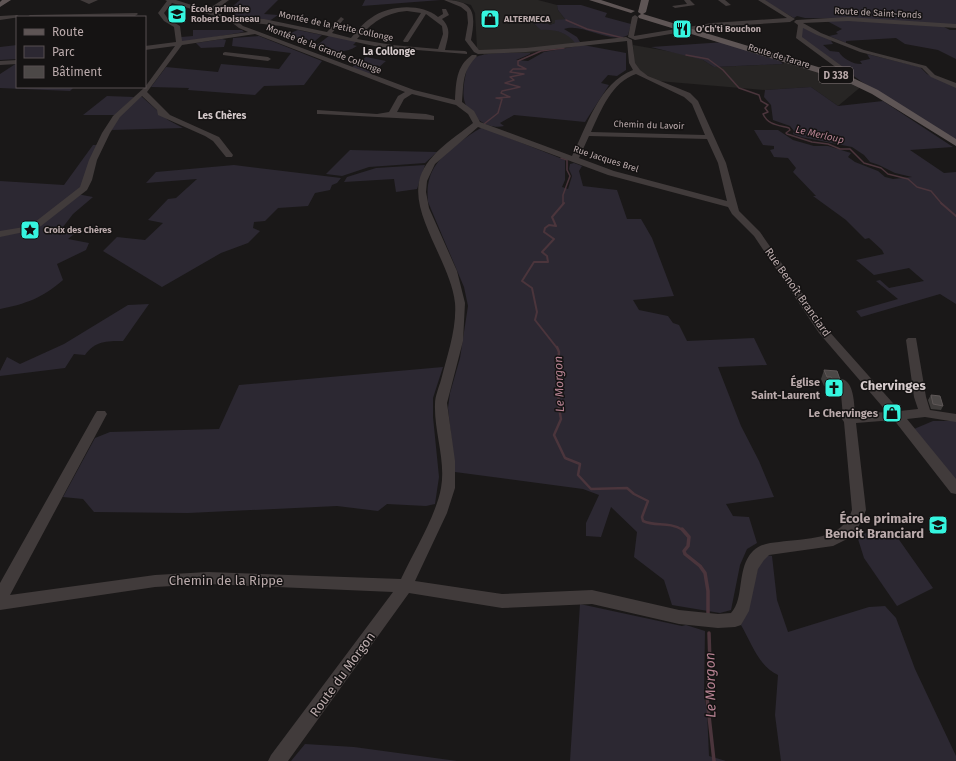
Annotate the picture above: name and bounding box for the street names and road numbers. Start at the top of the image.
street label: Route de Saint-Fonds [834,6,922,20]
street label: Montée de la Petite Collonge [278,9,394,43]
street label: Montée de la Grande Collonge [265,22,383,76]
street label: Route de Tarare [747,42,811,70]
road number: D 338 [819,67,853,83]
street label: Chemin du Lavoir [613,119,685,131]
street label: Rue Jacques Brel [572,144,640,174]
street label: Rue Benoît Branciard [762,245,833,339]
street label: Chemin de la Rippe [169,573,283,588]
street label: Route du Morgon [307,629,378,720]

